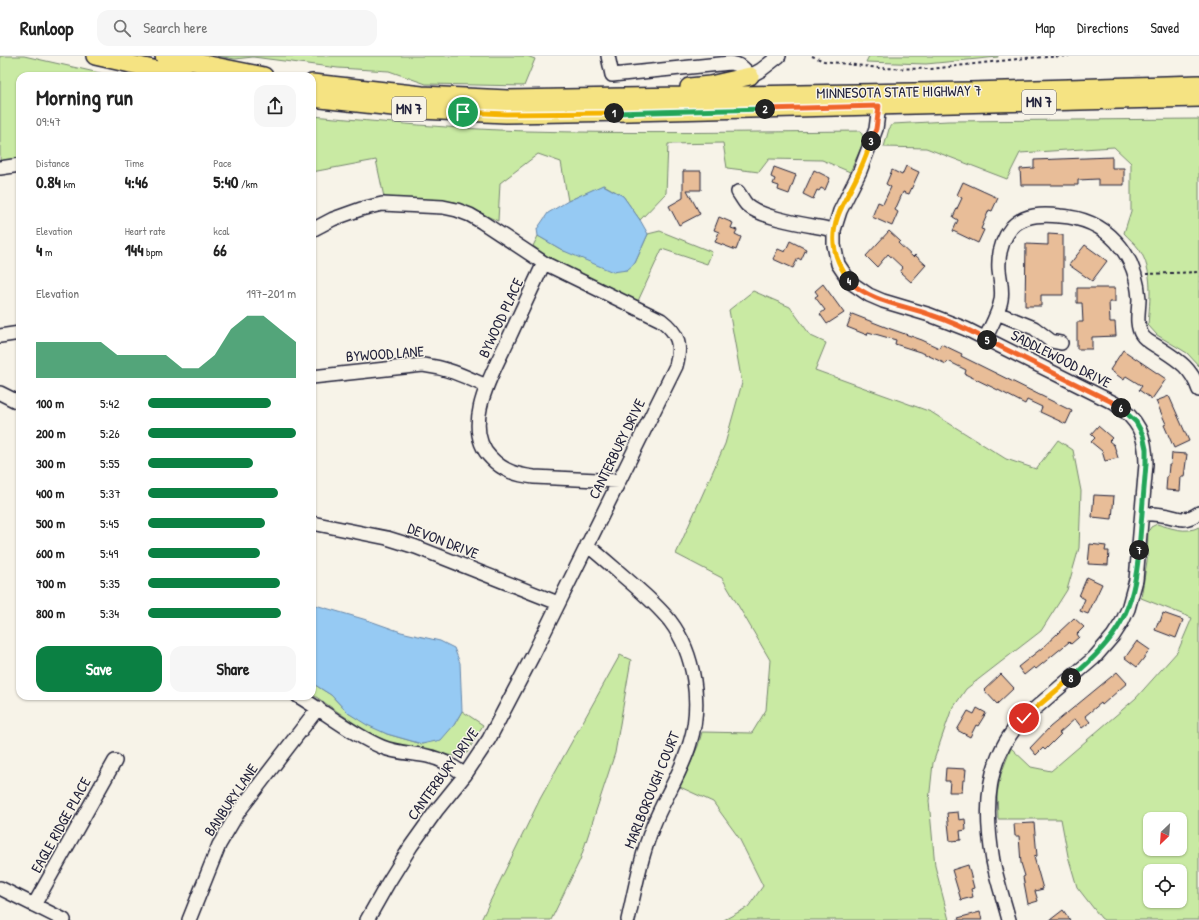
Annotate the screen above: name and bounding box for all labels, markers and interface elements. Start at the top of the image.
search box [97,10,377,46]
text: Runloop [20,15,73,41]
icon: search [111,17,133,39]
text: Search here [143,17,207,38]
text: Map [1035,18,1055,37]
text: Directions [1077,18,1128,37]
text: Saved [1150,18,1179,37]
street label: MINNESOTA STATE HIGHWAY 7 [816,80,982,103]
text: Morning run [36,82,133,112]
button: share [254,85,296,127]
road number: MN 7 [1022,90,1056,114]
pin [446,95,480,129]
road number: MN 7 [392,97,426,121]
pin: 2 [755,99,775,119]
icon: arrive [452,101,474,123]
text: 2 [762,102,768,116]
pin: 1 [604,103,624,123]
text: 1 [612,106,616,120]
text: 09:47 [36,112,61,130]
pin: 3 [861,131,881,151]
text: 3 [869,134,873,148]
text: Distance [36,156,70,170]
text: Time [125,156,144,170]
text: Pace [213,156,232,170]
text: 0.84 [36,170,61,193]
text: 4:46 [125,170,148,193]
text: 5:40 [213,170,238,193]
text: km [61,177,76,191]
text: /km [238,177,258,191]
text: Elevation [36,224,73,238]
text: Heart rate [125,224,166,238]
text: kcal [213,224,229,238]
text: 4 [36,238,42,261]
text: 144 [125,238,144,261]
text: 66 [213,238,227,261]
text: m [42,245,52,259]
text: bpm [144,245,163,259]
pin: 4 [839,271,859,291]
street label: BYWOOD PLACE [473,274,528,361]
text: 4 [847,274,851,288]
text: Elevation [36,284,79,302]
text: 197–201 m [246,284,296,302]
street label: SADDLEWOOD DRIVE [1008,324,1115,393]
pin: 5 [977,330,997,350]
text: 5 [985,333,989,347]
street label: BYWOOD LANE [345,340,425,367]
text: 100 m [36,394,64,412]
text: 5:42 [100,394,119,412]
street label: CANTERBURY DRIVE [583,395,650,502]
pin: 6 [1111,398,1131,418]
text: 6 [1119,401,1123,415]
text: 200 m [36,424,66,442]
text: 5:26 [100,424,120,442]
text: 300 m [36,454,65,472]
text: 5:55 [100,454,120,472]
text: 400 m [36,484,64,502]
text: 5:37 [100,484,121,502]
text: 500 m [36,514,65,532]
text: 5:45 [100,514,119,532]
street label: DEVON DRIVE [405,517,482,564]
pin: 7 [1129,540,1149,560]
text: 7 [1136,543,1142,557]
text: 600 m [36,544,65,562]
text: 5:49 [100,544,118,562]
text: 700 m [36,574,66,592]
text: 5:35 [100,574,120,592]
text: 800 m [36,604,65,622]
text: 5:34 [100,604,119,622]
button: Save [36,646,162,692]
button: Share [170,646,296,692]
pin: 8 [1061,668,1081,688]
text: 8 [1069,671,1073,685]
pin [1007,701,1041,735]
icon: check [1013,707,1035,729]
street label: CANTERBURY DRIVE [402,723,483,824]
street label: MARLBOROUGH COURT [619,727,685,851]
street label: BANBURY LANE [199,759,263,840]
street label: EAGLE RIDGE PLACE [26,773,96,876]
north arrow [1143,812,1187,856]
map controls [1143,812,1187,908]
button: locate [1143,864,1187,908]

